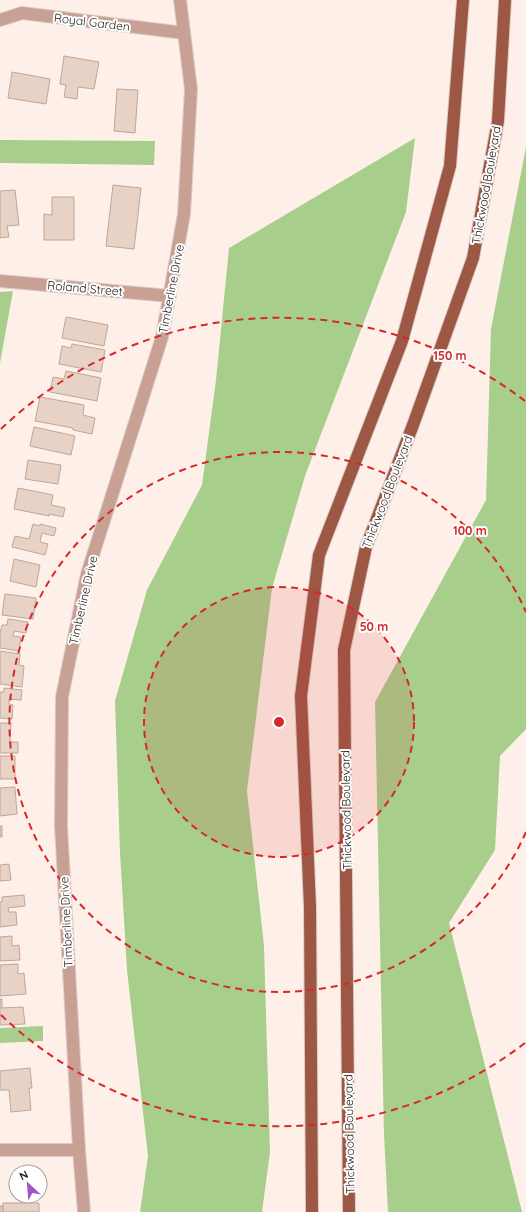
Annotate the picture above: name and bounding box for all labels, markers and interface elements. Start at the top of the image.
street label: Royal Garden [53,10,131,34]
street label: Thickwood Boulevard [468,125,504,245]
street label: Timberline Drive [155,243,187,335]
street label: Roland Street [47,277,123,299]
text: 150 m [433,348,467,363]
street label: Thickwood Boulevard [359,433,415,551]
text: 100 m [453,523,487,538]
street label: Timberline Drive [65,554,101,646]
text: 50 m [360,619,388,634]
centre of rings [272,715,286,729]
street label: Thickwood Boulevard [337,750,355,870]
street label: Timberline Drive [56,876,76,968]
street label: Thickwood Boulevard [340,1074,358,1194]
north arrow [8,1164,48,1204]
text: N [17,1167,30,1183]

